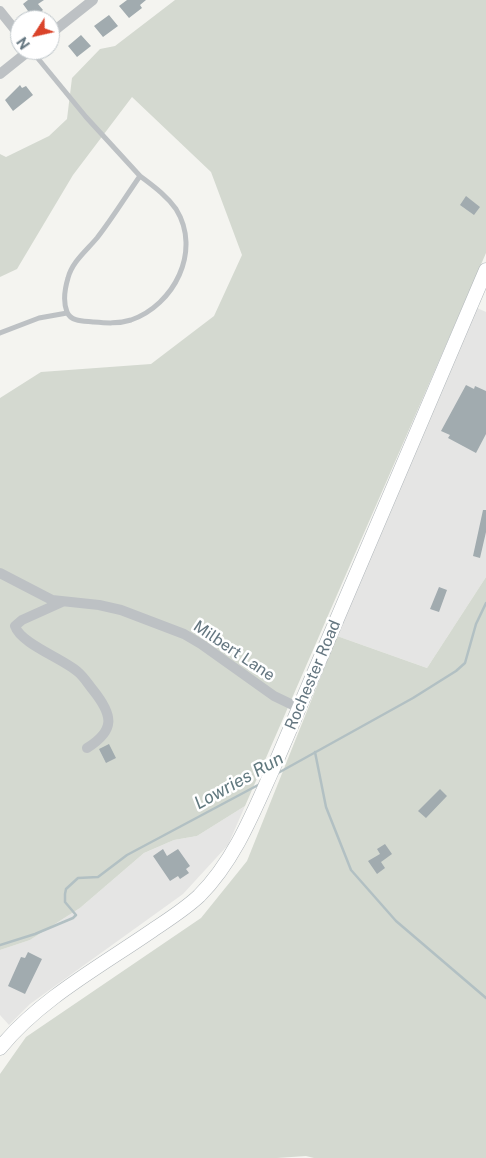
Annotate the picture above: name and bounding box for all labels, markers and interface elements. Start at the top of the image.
north arrow [10,10,60,60]
text: N [14,34,33,52]
street label: Milbert Lane [190,617,278,685]
street label: Rochester Road [281,617,345,733]
water label: Lowries Run [191,748,287,814]

